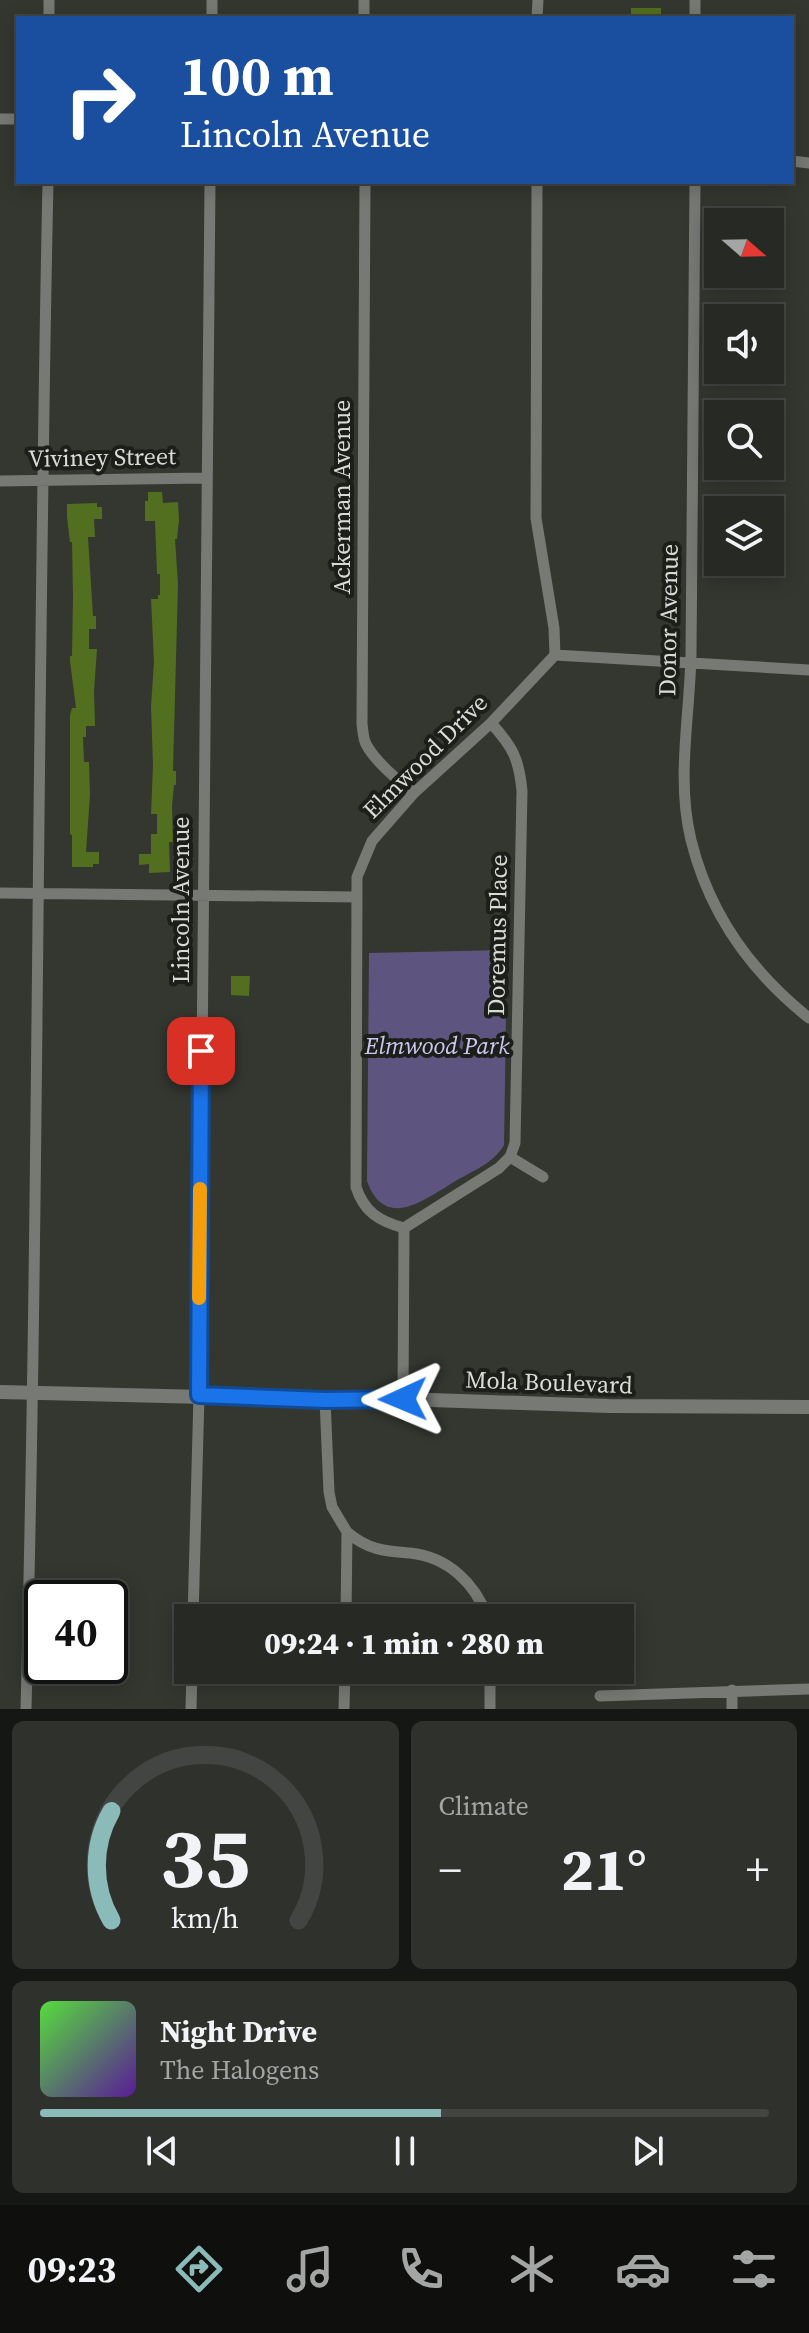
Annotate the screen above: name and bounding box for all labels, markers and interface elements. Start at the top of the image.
text: 100 m [180,37,334,114]
icon: right [48,48,152,152]
text: Lincoln Avenue [180,110,430,159]
north arrow [704,208,784,288]
map controls [704,208,784,576]
button: sound [704,304,784,384]
street label: Ackerman Avenue [325,400,358,594]
button: search [704,400,784,480]
street label: Viviney Street [28,439,176,475]
button: layers [704,496,784,576]
street label: Donor Avenue [650,543,686,697]
street label: Elmwood Drive [355,686,495,826]
street label: Lincoln Avenue [164,817,197,983]
street label: Doremus Place [479,854,515,1016]
pin [167,1017,235,1085]
icon: arrive [179,1029,223,1073]
park label: Elmwood Park [364,1029,510,1062]
position arrow [361,1357,445,1441]
street label: Mola Boulevard [465,1363,634,1401]
speed limit sign: 40 [24,1580,128,1684]
text: 09:24 · 1 min · 280 m [264,1623,544,1664]
text: Climate [439,1788,529,1824]
text: 35 [160,1801,250,1915]
text: 21° [561,1828,647,1910]
text: − [439,1839,462,1900]
text: + [746,1839,769,1900]
text: km/h [171,1898,239,1938]
text: Night Drive [160,2011,317,2052]
text: The Halogens [160,2052,319,2088]
icon: previous [140,2129,184,2173]
icon: pause [383,2129,427,2173]
icon: next [626,2129,670,2173]
icon: directions [171,2241,227,2297]
icon: music [282,2241,338,2297]
icon: phone [393,2241,449,2297]
icon: climate [504,2241,560,2297]
icon: car [615,2241,671,2297]
icon: filters [726,2241,782,2297]
text: 09:23 [27,2245,116,2294]

